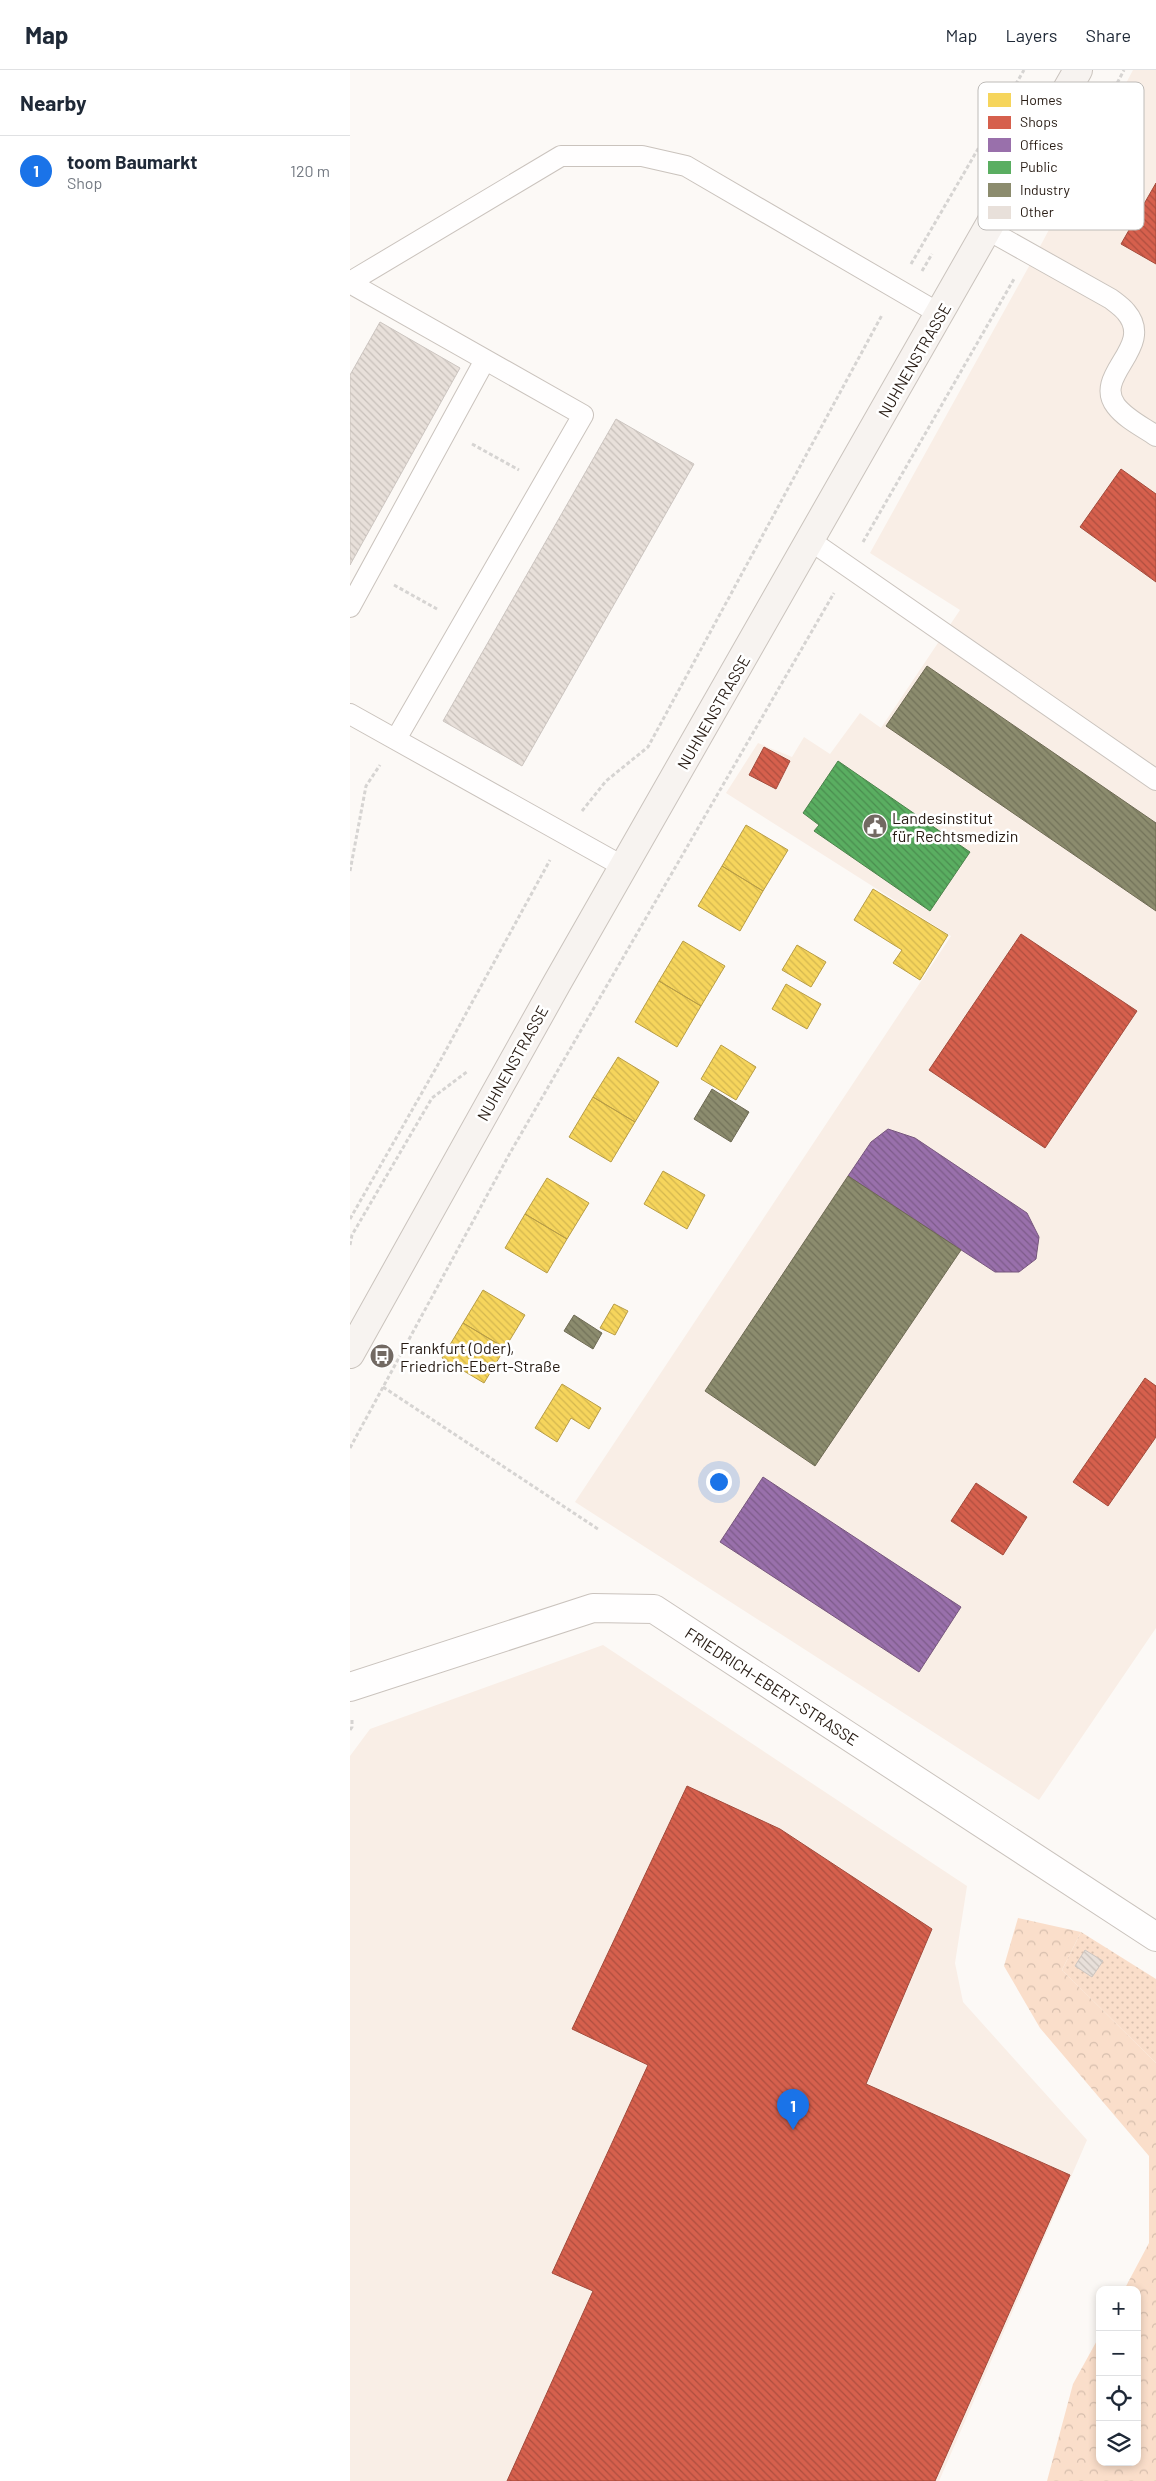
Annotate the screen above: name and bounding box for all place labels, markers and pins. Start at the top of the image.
place label: Landesinstitut für Rechtsmedizin [892,808,1018,845]
public building icon: Landesinstitut für Rechtsmedizin [862,813,888,839]
place label: Frankfurt (Oder), Friedrich-Ebert-Straße [400,1338,560,1375]
bus stop icon: Frankfurt (Oder), Friedrich-Ebert-Straße [369,1343,395,1369]
pin: 1 [777,2089,809,2130]

